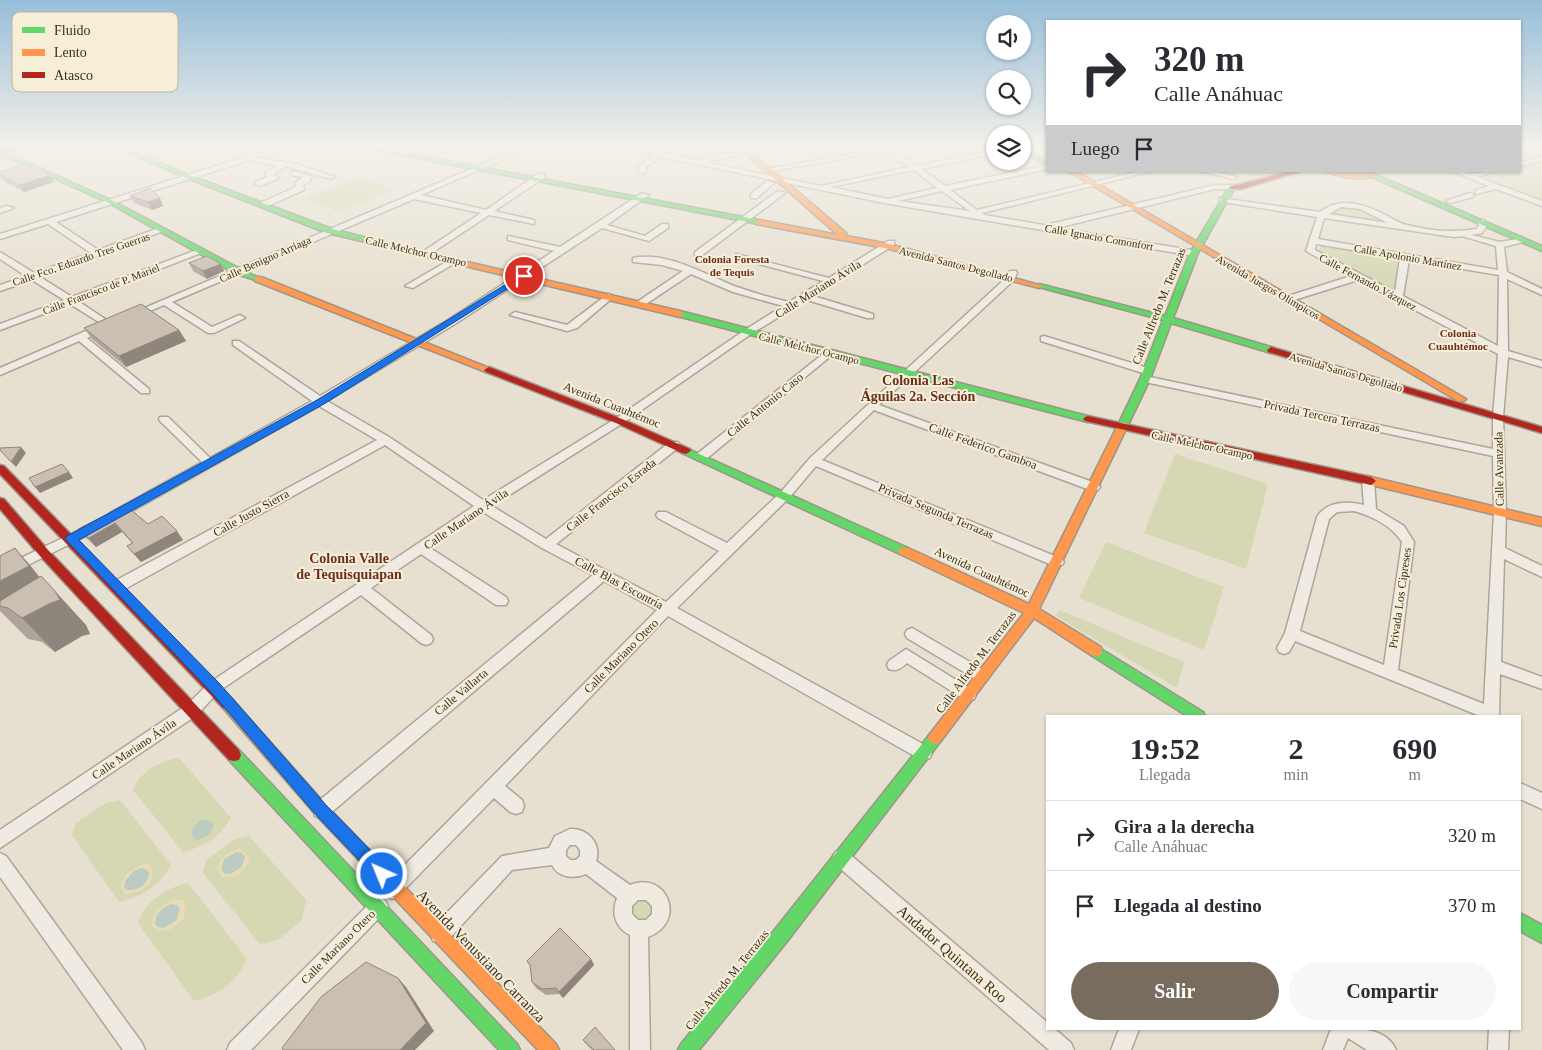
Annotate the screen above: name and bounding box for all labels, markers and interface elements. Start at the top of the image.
legend [12,12,178,92]
map controls [986,15,1031,170]
button: sound [986,15,1031,60]
text: Fluido [54,23,91,38]
icon: right [1071,40,1136,105]
text: 320 m [1154,40,1244,79]
text: Lento [54,45,87,60]
text: Atasco [54,68,93,83]
button: search [986,70,1031,115]
text: Calle Anáhuac [1154,81,1283,106]
button: layers [986,125,1031,170]
icon: arrive [1130,135,1158,163]
text: Luego [1071,138,1120,159]
street label: Calle Ignacio Comonfort [1044,222,1154,252]
street label: Calle Fco. Eduardo Tres Guerras [11,230,151,288]
street label: Calle Benigno Arriaga [217,233,313,285]
street label: Calle Melchor Ocampo [364,234,468,269]
street label: Calle Apolonio Martínez [1353,242,1463,272]
street label: Avenida Santos Degollado [898,244,1015,284]
street label: Calle Alfredo M. Terrazas [1129,245,1189,367]
street label: Calle Fernando Vázquez [1317,251,1419,313]
street label: Avenida Juegos Olímpicos [1214,252,1322,322]
district label: Colonia Foresta de Tequis [695,253,770,278]
pin [503,255,545,297]
street label: Calle Mariano Ávila [772,257,864,321]
street label: Calle Francisco de P. Mariel [41,261,161,317]
icon: arrive [510,262,538,290]
district label: Colonia Cuauhtémoc [1428,327,1488,352]
street label: Calle Melchor Ocampo [757,330,861,366]
street label: Avenida Santos Degollado [1288,350,1404,394]
street label: Calle Antonio Caso [724,370,806,440]
district label: Colonia Las Águilas 2a. Sección [861,373,976,404]
street label: Avenida Cuauhtémoc [561,379,663,431]
street label: Privada Tercera Terrazas [1263,397,1382,435]
street label: Calle Federico Gamboa [927,420,1040,472]
street label: Calle Melchor Ocampo [1150,428,1254,462]
street label: Calle Avanzada [1491,431,1507,506]
street label: Calle Francisco Esrada [563,455,659,535]
street label: Privada Segunda Terrazas [876,480,996,542]
street label: Calle Mariano Ávila [421,485,511,552]
street label: Calle Justo Sierra [211,486,292,540]
street label: Avenida Cuauhtémoc [932,544,1032,600]
street label: Privada Los Cipreses [1386,546,1414,649]
district label: Colonia Valle de Tequisquiapan [296,551,402,582]
street label: Calle Blas Escontría [572,554,666,612]
street label: Calle Alfredo M. Terrazas [933,608,1019,716]
street label: Calle Mariano Otero [581,616,661,696]
street label: Calle Vallarta [431,665,491,718]
street label: Calle Mariano Ávila [89,715,179,782]
text: 19:52 [1130,732,1200,765]
text: 2 [1288,732,1303,765]
text: 690 [1392,732,1437,765]
text: Llegada [1139,766,1191,783]
text: min [1284,766,1308,783]
text: m [1408,766,1421,783]
text: Gira a la derecha [1114,816,1255,837]
icon: right [1071,822,1099,850]
text: 320 m [1448,825,1496,846]
text: Calle Anáhuac [1114,838,1208,855]
position arrow [355,847,407,899]
street label: Avenida Venustiano Carranza [414,887,549,1026]
icon: arrive [1071,892,1099,920]
text: Llegada al destino [1114,895,1262,916]
text: 370 m [1448,895,1496,916]
street label: Andador Quintana Roo [894,902,1010,1006]
street label: Calle Mariano Otero [298,907,378,987]
street label: Calle Alfredo M. Terrazas [682,927,772,1033]
button: Salir [1071,962,1279,1020]
button: Compartir [1289,962,1496,1020]

